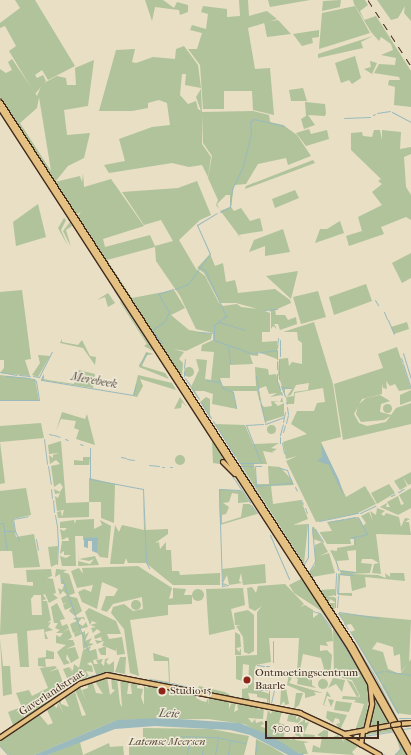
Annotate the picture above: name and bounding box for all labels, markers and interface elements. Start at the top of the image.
water label: Merebeek [70,370,118,392]
street label: Gaverlandstraat [17,667,87,719]
place label: Ontmoetingscentrum Baarle [255,667,358,693]
marker: Ontmoetingscentrum Baarle [242,675,252,685]
place label: Studio 15 [170,684,212,698]
marker: Studio 15 [157,686,167,696]
water label: Leie [158,706,180,722]
scale bar [267,713,381,739]
text: 500 m [272,721,303,735]
park label: Latemse Meersen [129,735,205,749]

